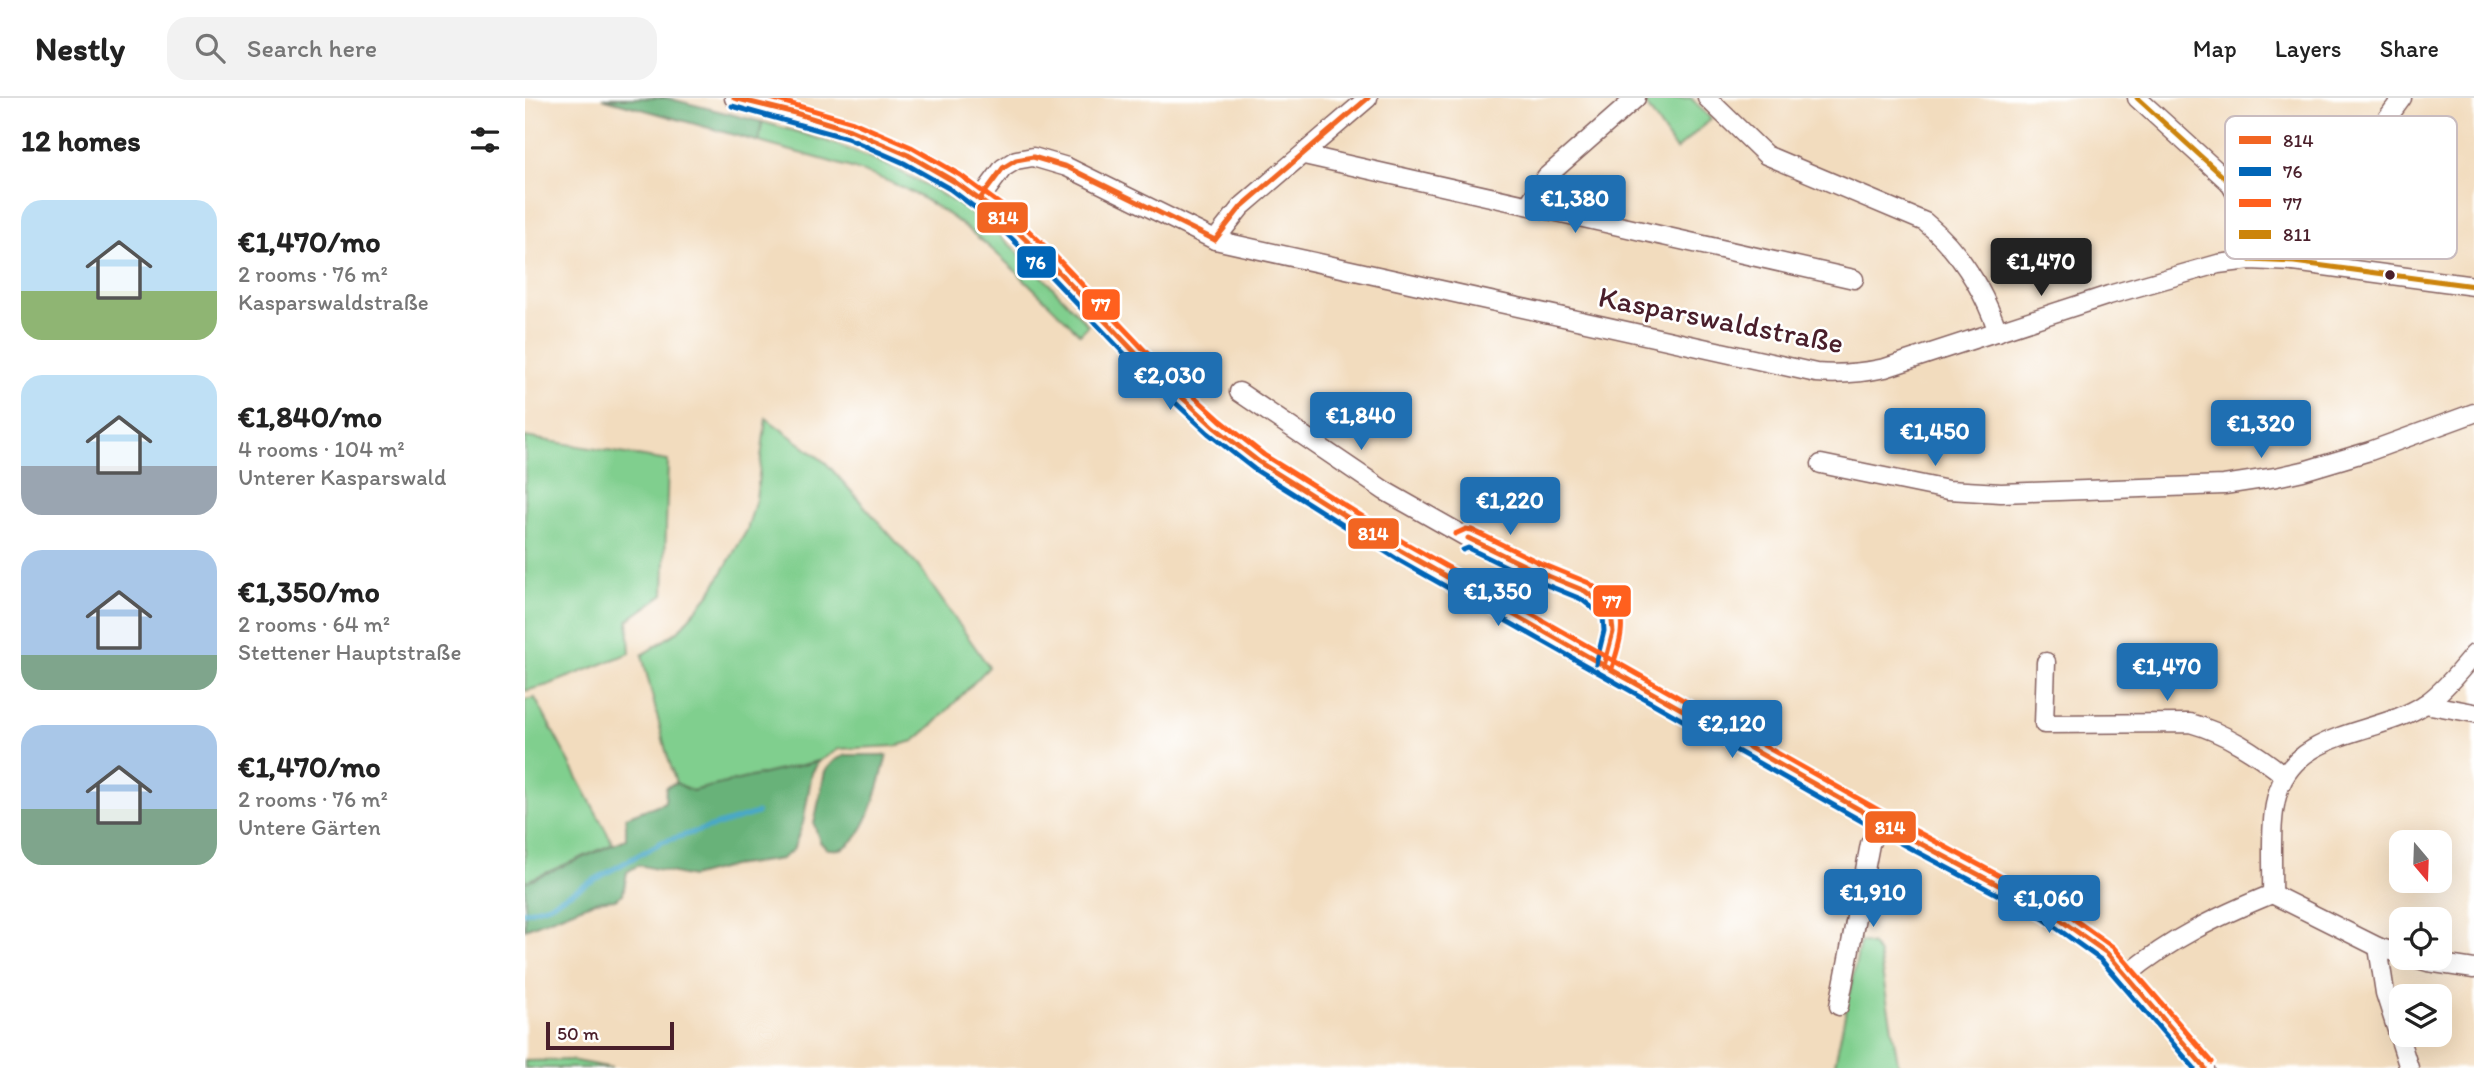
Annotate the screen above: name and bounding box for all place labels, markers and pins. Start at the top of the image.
pin: €1,380 [1518,176,1632,235]
pin: €1,470 [1984,238,2098,298]
unlabelled marker [2383,268,2397,282]
pin: €2,030 [1113,352,1227,412]
pin: €1,840 [1304,392,1418,452]
pin: €1,320 [2204,400,2318,460]
pin: €1,450 [1878,408,1992,468]
pin: €1,220 [1453,478,1567,537]
pin: €1,350 [1441,568,1555,628]
pin: €1,470 [2110,644,2224,703]
pin: €2,120 [1675,700,1789,760]
pin: €1,910 [1816,870,1930,929]
pin: €1,060 [1992,876,2106,935]

